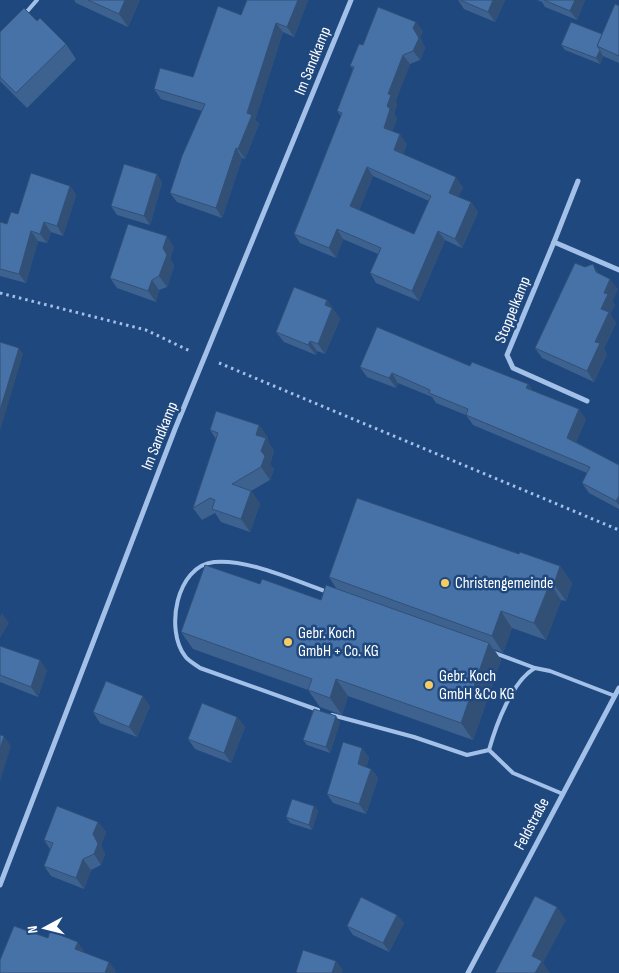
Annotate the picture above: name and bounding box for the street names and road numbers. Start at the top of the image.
street label: Im Sandkamp [291,24,335,98]
street label: Stoppelkamp [491,274,535,346]
street label: Im Sandkamp [138,399,182,473]
street label: Feldstraße [510,795,554,853]

